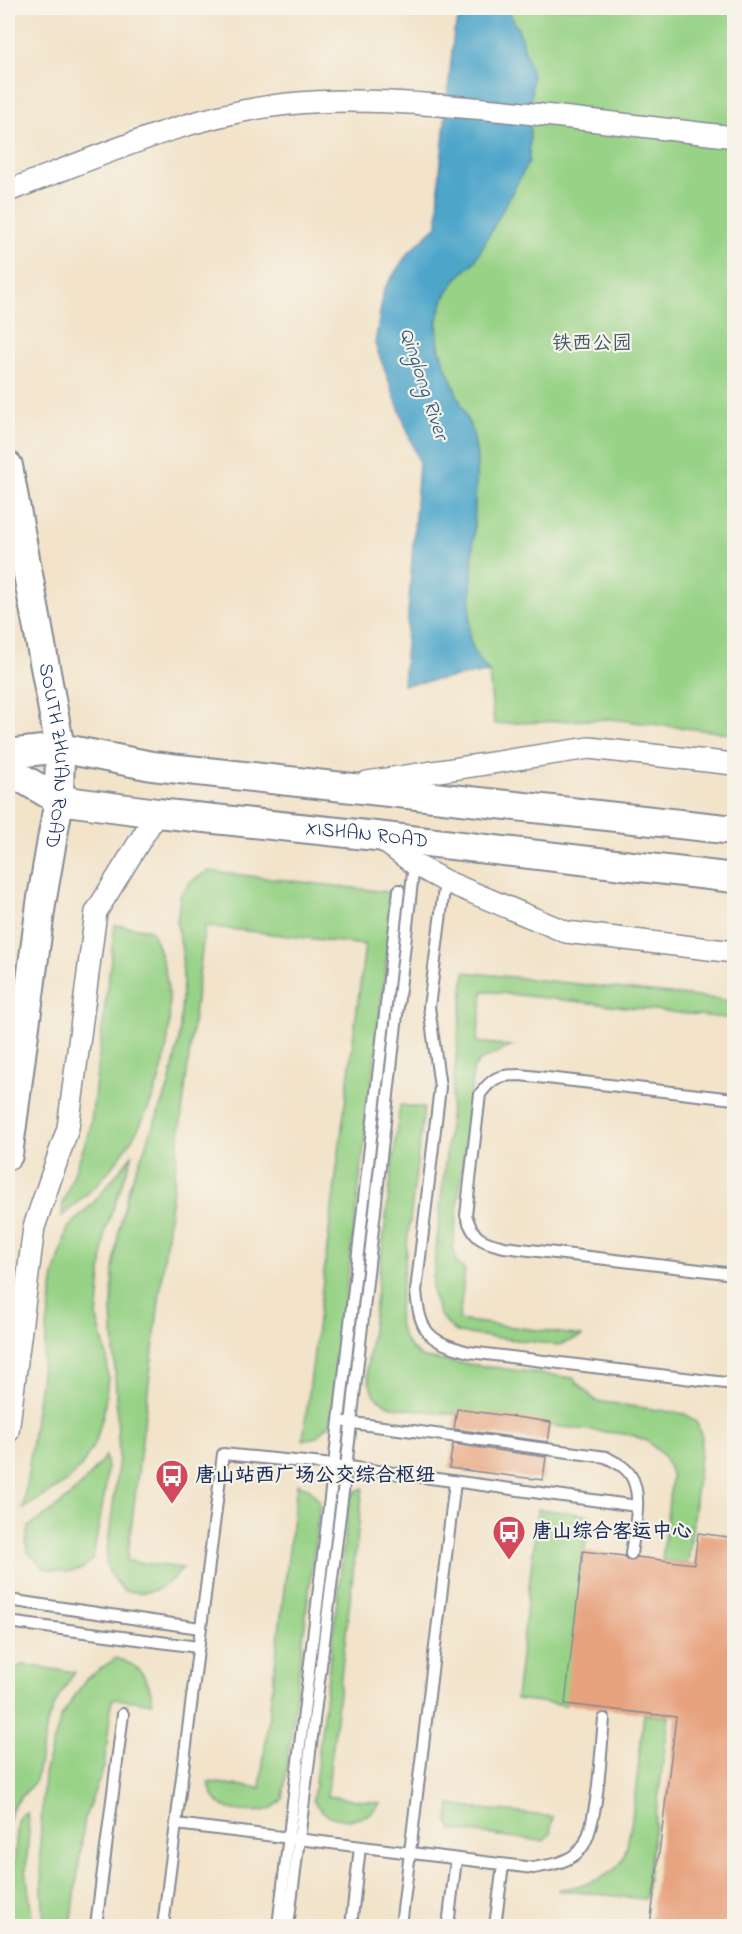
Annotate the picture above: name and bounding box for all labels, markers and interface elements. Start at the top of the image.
water label: Qinglong River [390,324,456,446]
park label: 铁西公园 [552,330,632,359]
street label: SOUTH ZHU'AN ROAD [30,661,75,850]
street label: XISHAN ROAD [304,814,430,856]
bus stop icon: 唐山站西广场公交综合枢纽 [154,1458,190,1505]
place label: 唐山站西广场公交综合枢纽 [195,1462,435,1491]
bus stop icon: 唐山综合客运中心 [491,1514,527,1561]
place label: 唐山综合客运中心 [532,1518,692,1547]

